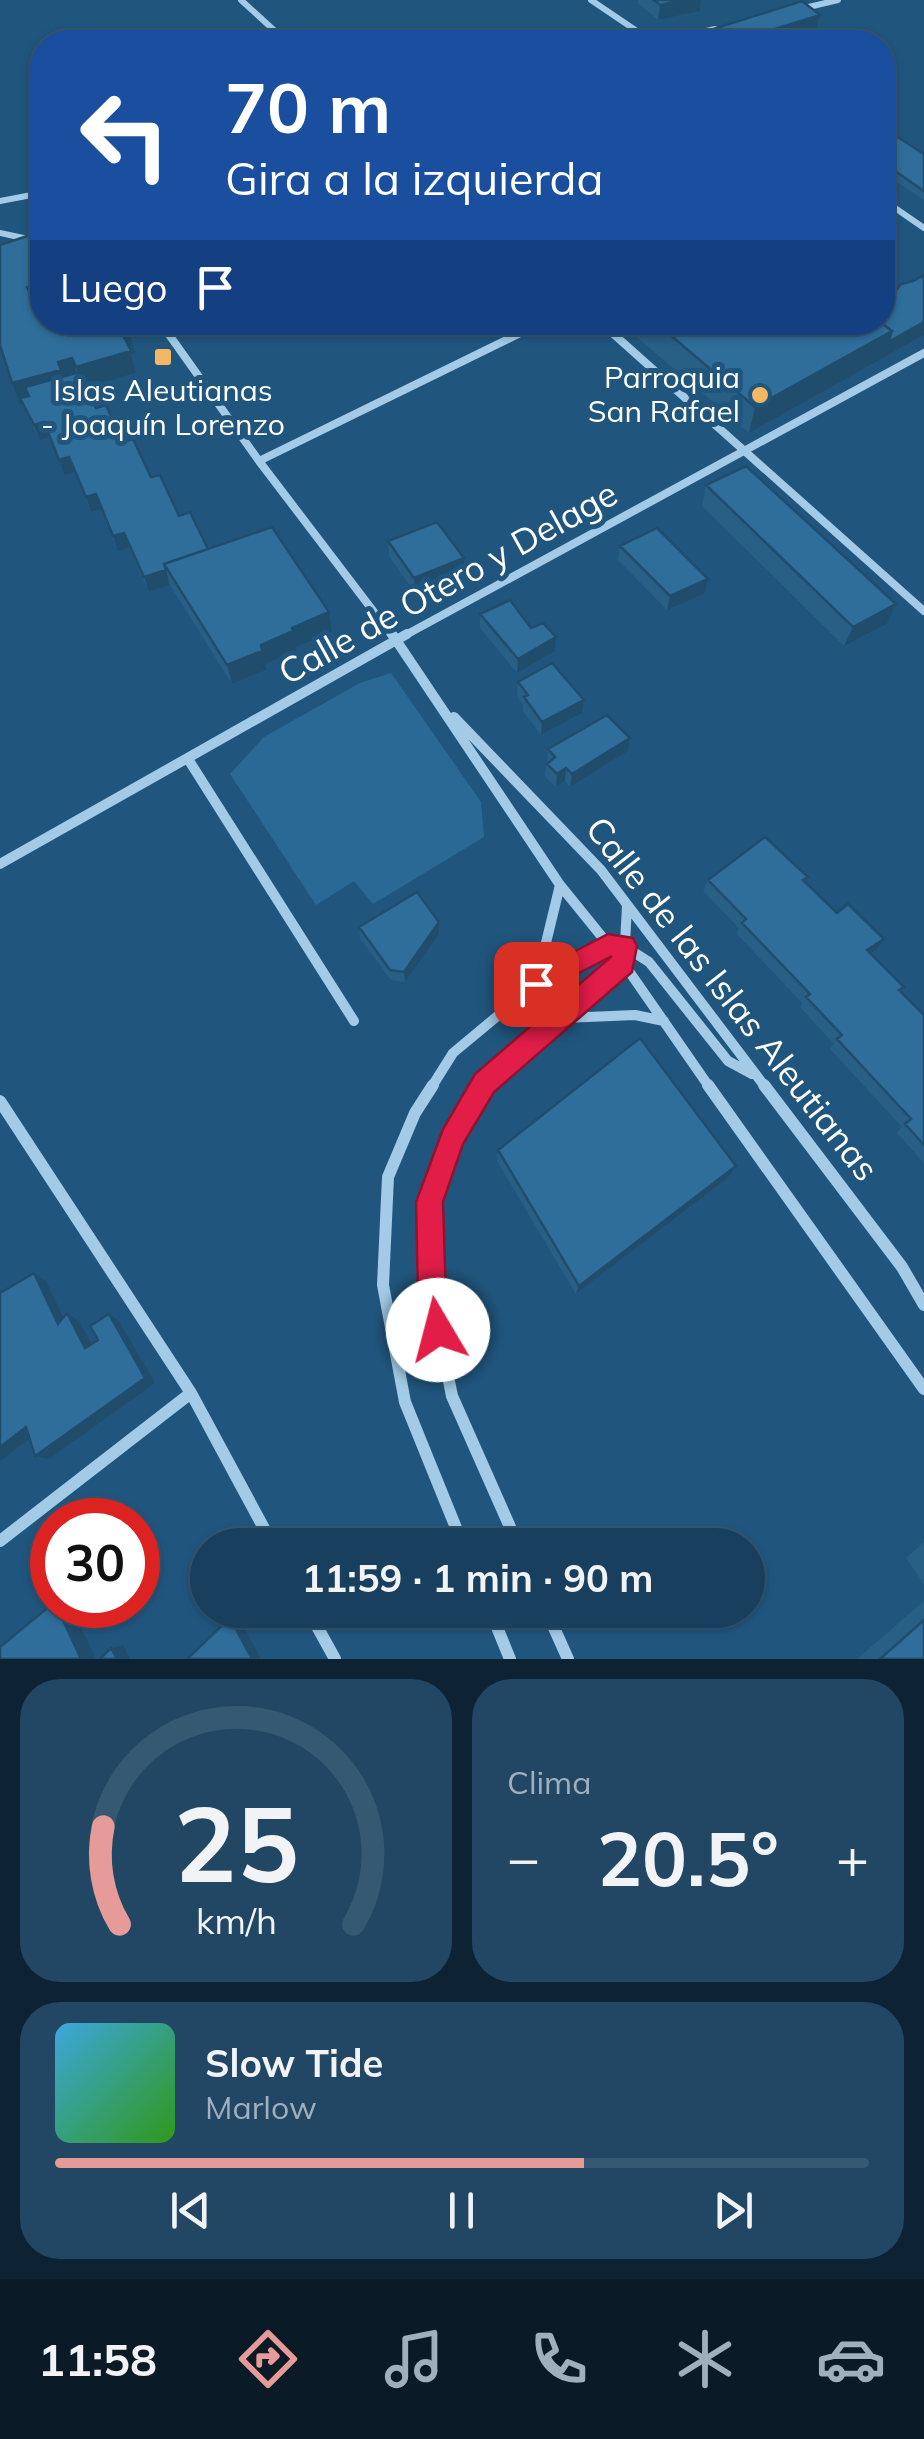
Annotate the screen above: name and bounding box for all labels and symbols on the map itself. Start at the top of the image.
marker: Islas Aleutianas - Joaquín Lorenzo [152,346,174,368]
place label: Parroquia San Rafael [588,358,740,430]
place label: Islas Aleutianas - Joaquín Lorenzo [41,371,285,443]
marker: Parroquia San Rafael [749,384,771,406]
street label: Calle de Otero y Delage [270,471,625,694]
street label: Calle de las Islas Aleutianas [577,807,889,1189]
pin [494,942,579,1027]
position arrow [386,1278,490,1382]
speed limit sign: 30 [30,1498,160,1628]

